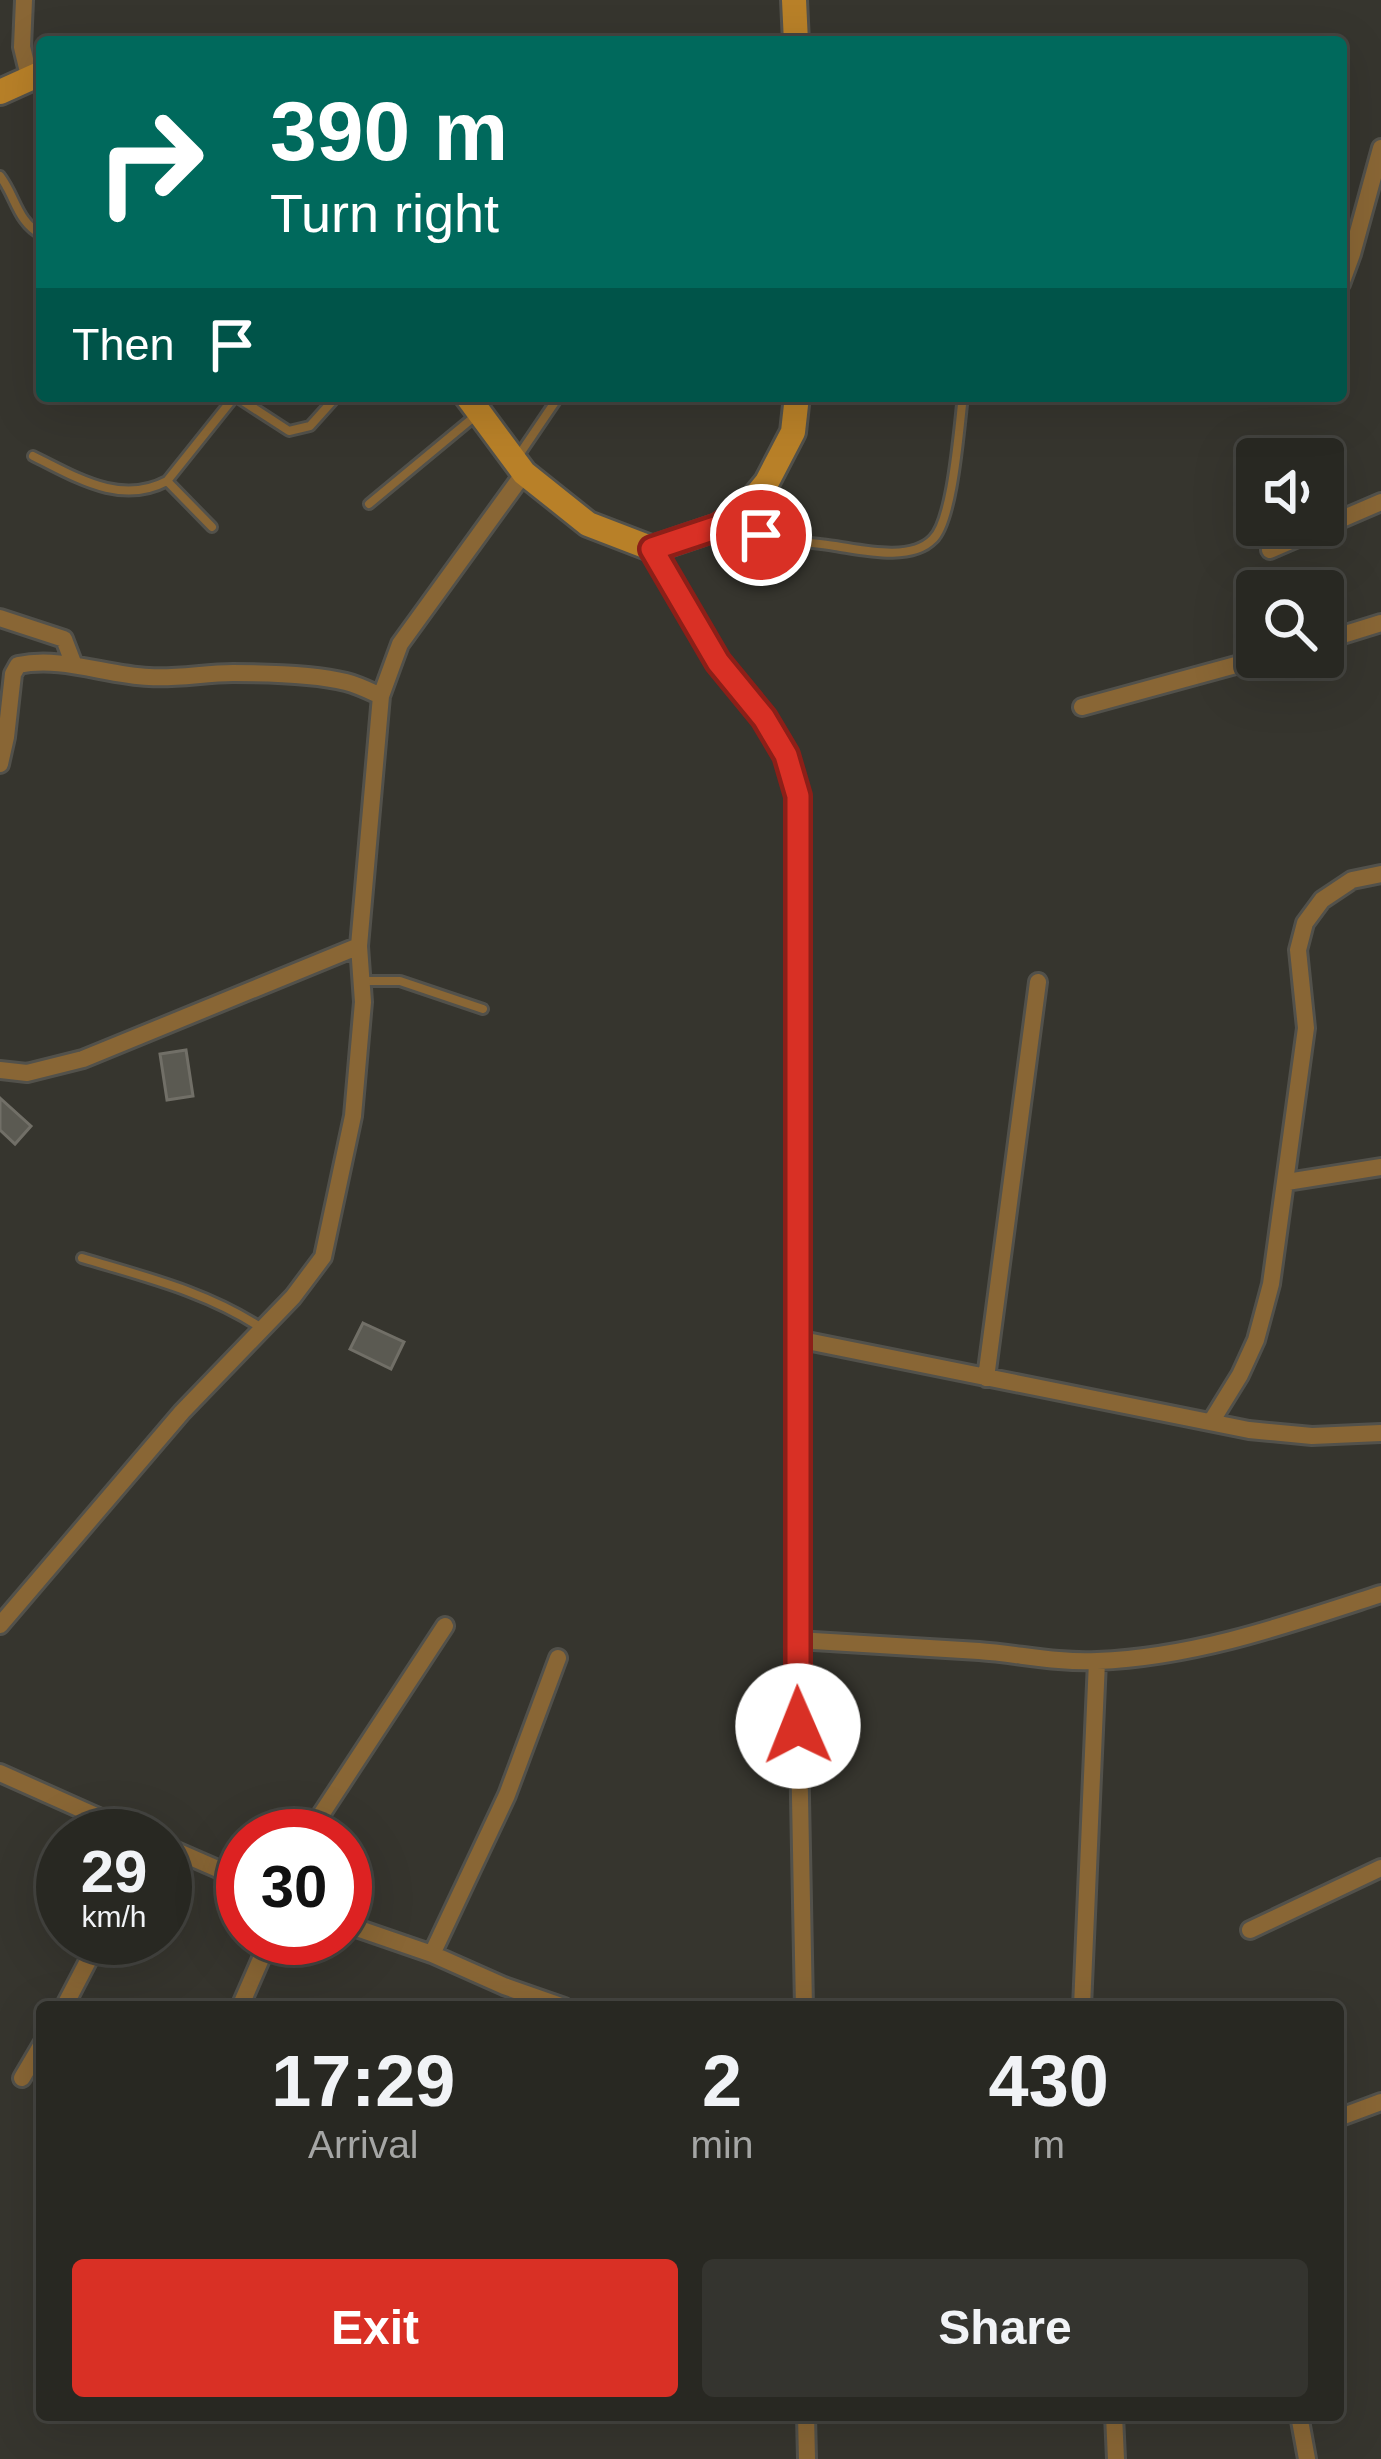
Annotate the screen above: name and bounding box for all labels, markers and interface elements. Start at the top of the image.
icon: right [72,84,228,240]
text: 390 m [270,84,508,178]
text: Turn right [270,183,499,243]
icon: arrive [199,312,265,378]
text: Then [72,319,175,370]
map controls [1236,438,1344,678]
button: sound [1236,438,1344,546]
pin [710,484,812,586]
icon: arrive [728,502,794,568]
button: search [1236,570,1344,678]
position arrow [735,1663,861,1789]
speed limit sign: 30 [216,1809,372,1965]
text: 29 [81,1838,147,1905]
text: km/h [81,1900,147,1933]
text: 17:29 [271,2041,455,2121]
text: 2 [702,2041,742,2121]
text: 430 [989,2041,1109,2121]
text: Arrival [308,2123,419,2166]
text: min [691,2123,753,2166]
text: m [1032,2123,1065,2166]
button: Exit [72,2259,678,2397]
button: Share [702,2259,1308,2397]

